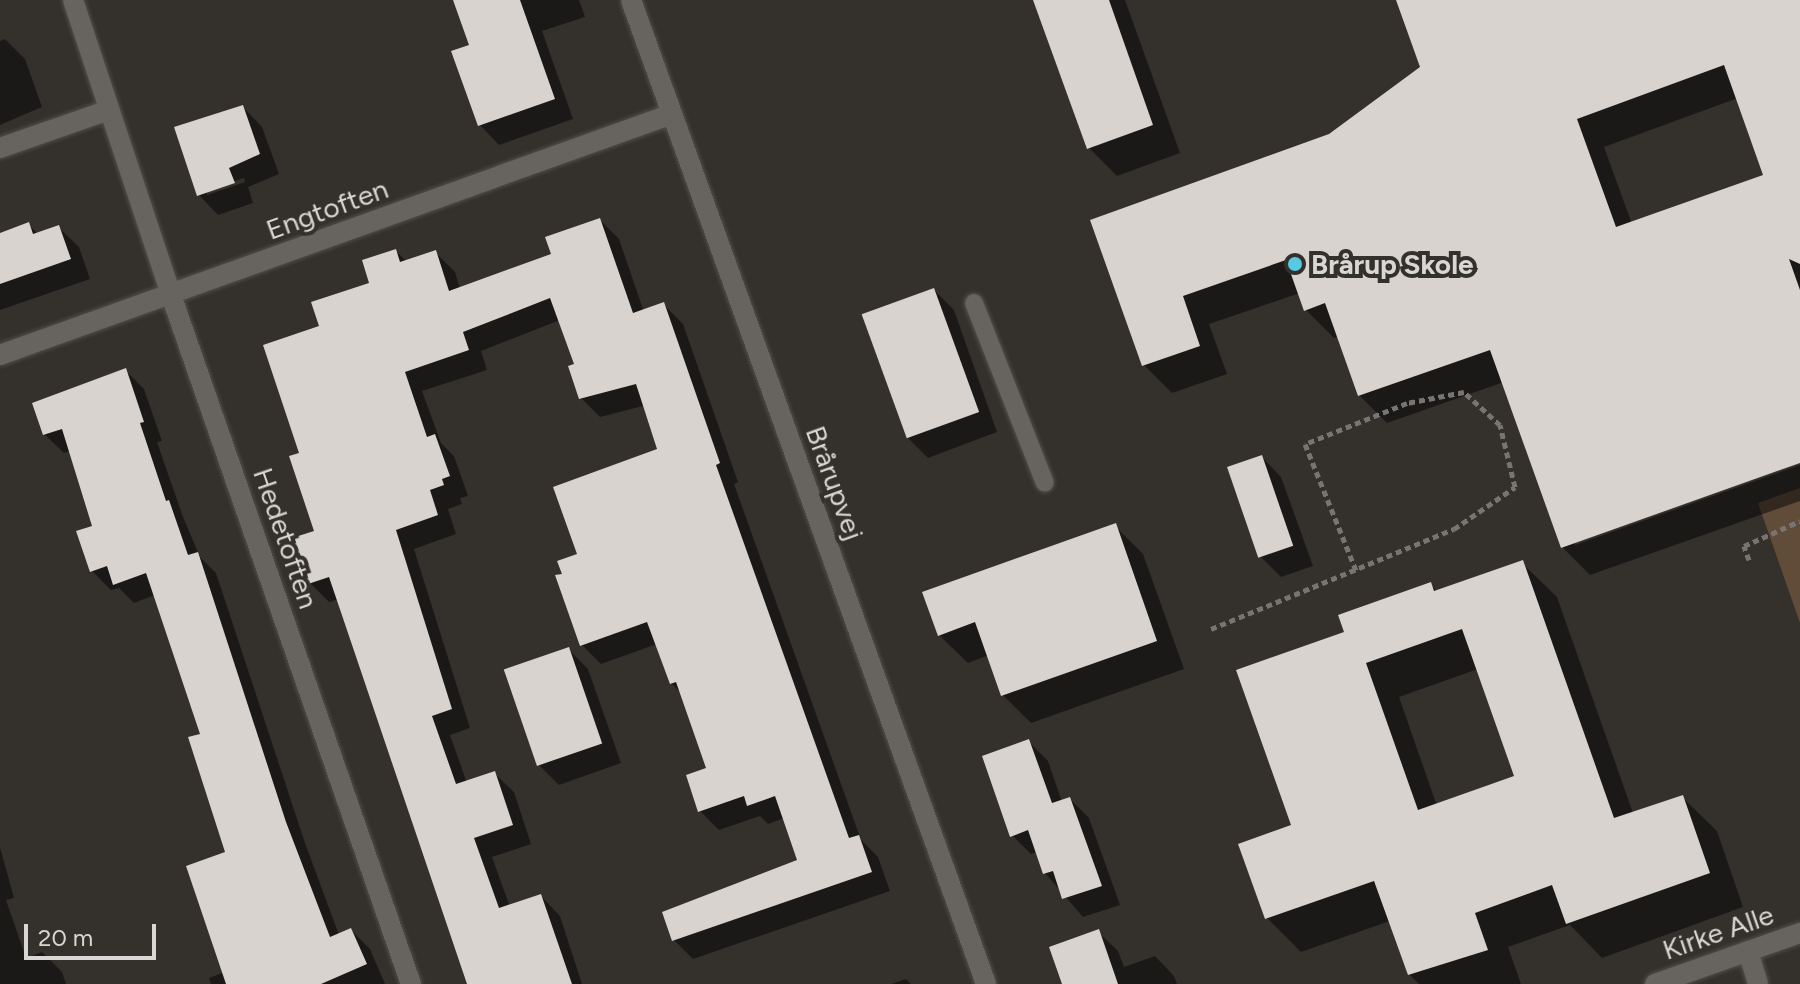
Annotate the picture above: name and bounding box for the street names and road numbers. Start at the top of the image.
street label: Engtoften [262,171,392,247]
street label: Brårupvej [799,421,871,545]
street label: Hedetoften [246,463,326,613]
street label: Kirke Alle [1658,897,1778,967]

